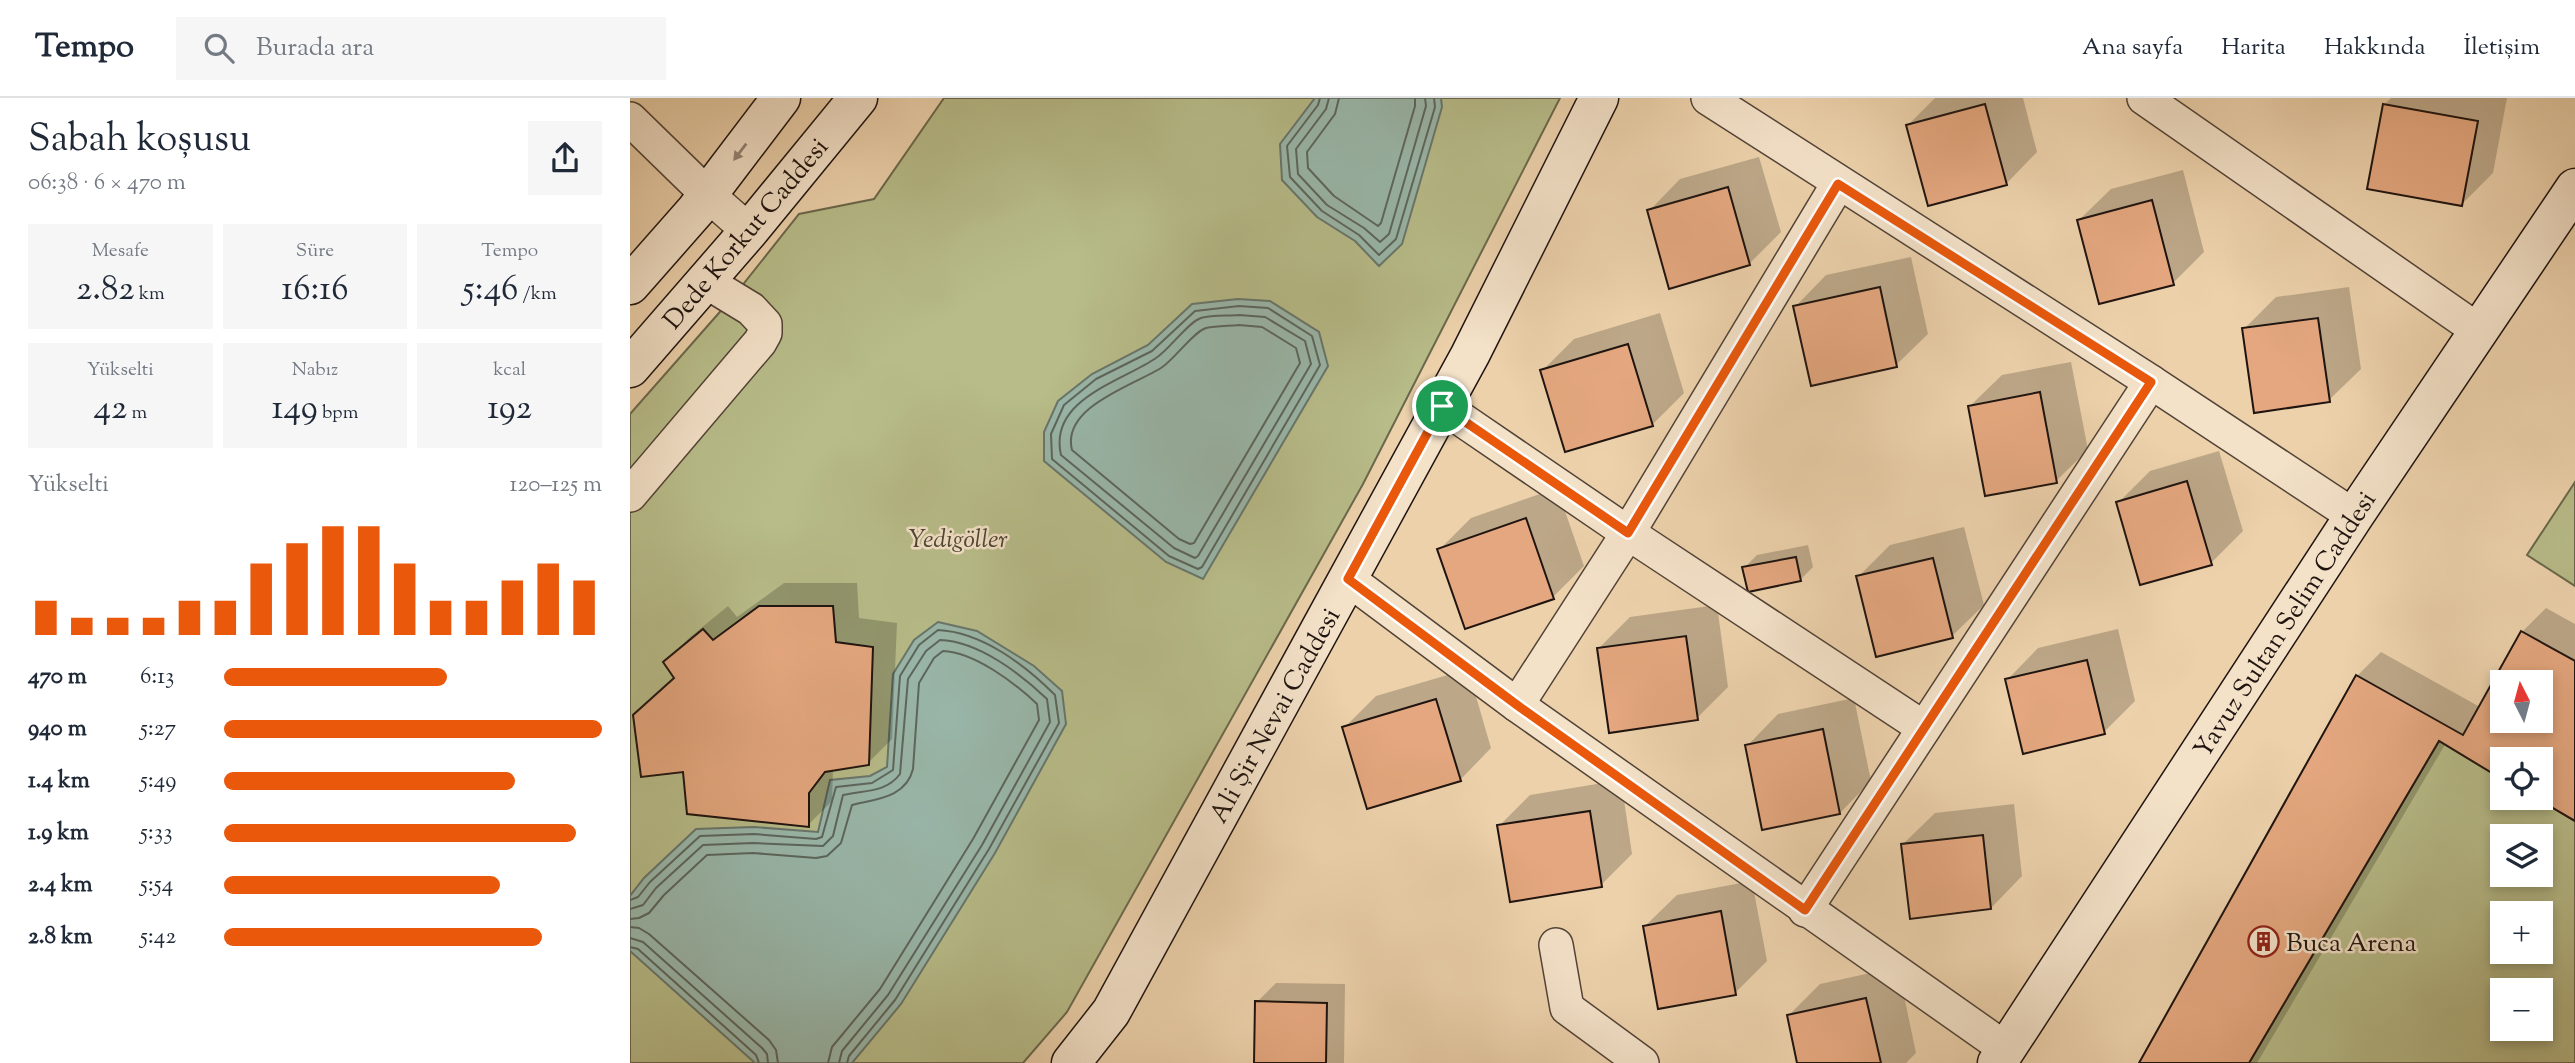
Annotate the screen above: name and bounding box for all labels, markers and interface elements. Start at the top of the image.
search box [176,17,666,80]
text: Tempo [35,24,134,72]
icon: search [200,29,238,67]
text: Burada ara [256,30,374,67]
text: Ana sayfa [2082,31,2183,65]
text: Harita [2221,31,2286,65]
text: Hakkında [2324,31,2425,65]
text: İletişim [2463,31,2540,65]
text: Sabah koşusu [28,114,251,168]
button: share [528,121,602,195]
street label: Dede Korkut Caddesi [656,131,838,339]
one-way arrow [732,143,747,161]
text: 06:38 · 6 × 470 m [28,167,186,200]
text: Mesafe [92,238,149,265]
text: Süre [296,238,334,265]
text: Tempo [481,238,538,265]
text: 2.82 [76,265,135,316]
text: 16:16 [281,265,349,316]
text: 5:46 [463,265,518,316]
text: km [135,281,165,308]
text: /km [518,281,557,308]
text: Yükselti [87,357,154,384]
text: Nabız [292,357,338,384]
text: kcal [493,357,526,384]
pin [1412,376,1472,436]
text: 42 [93,384,127,435]
text: 149 [272,384,318,435]
text: 192 [487,384,532,435]
icon: arrive [1423,387,1461,425]
text: m [127,400,147,427]
text: bpm [318,400,358,427]
text: Yükselti [28,469,109,502]
text: 120–125 m [510,469,602,502]
street label: Yavuz Sultan Selim Caddesi [2186,485,2386,766]
park label: Yedigöller [908,522,1008,559]
street label: Ali Şir Nevai Caddesi [1202,602,1351,830]
text: 470 m [28,661,87,694]
text: 6:13 [140,661,174,694]
north arrow [2490,670,2553,733]
map controls [2490,670,2553,1041]
text: 940 m [28,713,87,746]
text: 5:27 [140,713,176,746]
button: locate [2490,747,2553,810]
text: 1.4 km [28,765,90,798]
text: 5:49 [140,765,176,798]
text: 1.9 km [28,817,89,850]
text: 5:33 [140,817,172,850]
button: layers [2490,824,2553,887]
text: 2.4 km [28,869,93,902]
text: 5:54 [140,869,173,902]
button: + [2490,901,2553,964]
text: 2.8 km [28,921,93,954]
text: 5:42 [140,921,176,954]
building icon: Buca Arena [2246,925,2280,959]
place label: Buca Arena [2286,926,2416,963]
button: − [2490,978,2553,1041]

